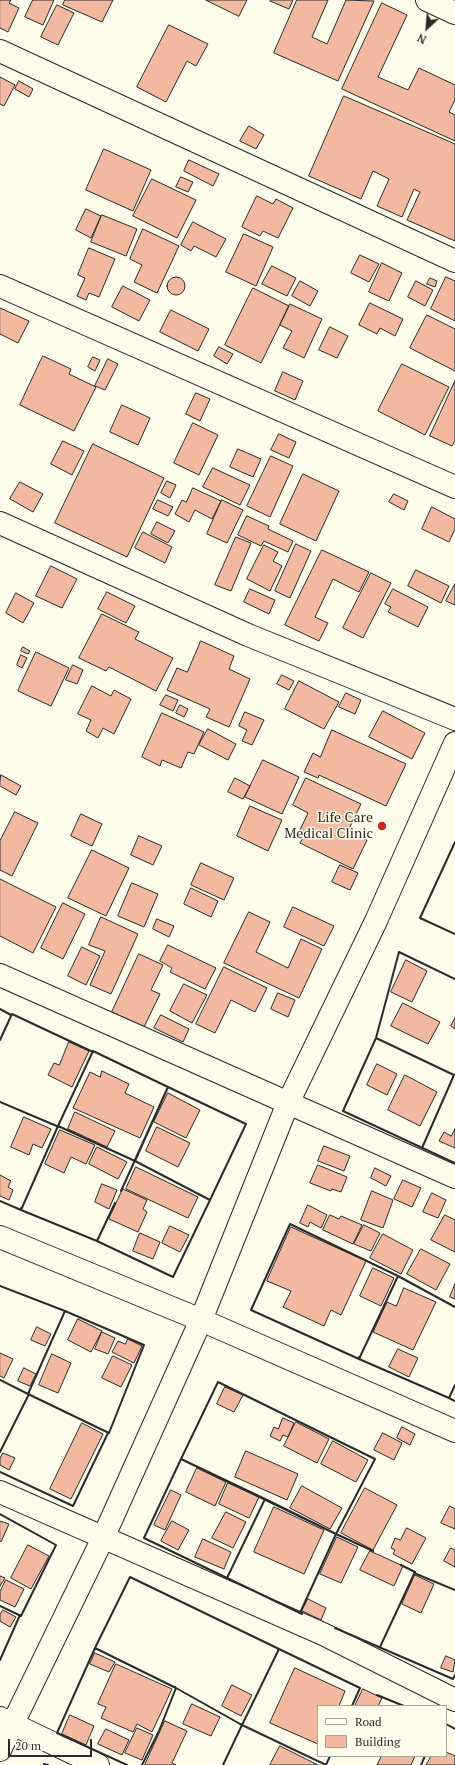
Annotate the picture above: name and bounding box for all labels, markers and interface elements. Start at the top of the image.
north arrow [407,8,447,48]
text: N [415,31,429,47]
place label: Life Care Medical Clinic [284,810,373,842]
marker: Life Care Medical Clinic [376,820,388,832]
legend [317,1705,447,1757]
text: Road [355,1714,382,1729]
scale bar [10,1731,94,1757]
text: Building [355,1734,400,1749]
text: 20 m [15,1738,41,1753]

